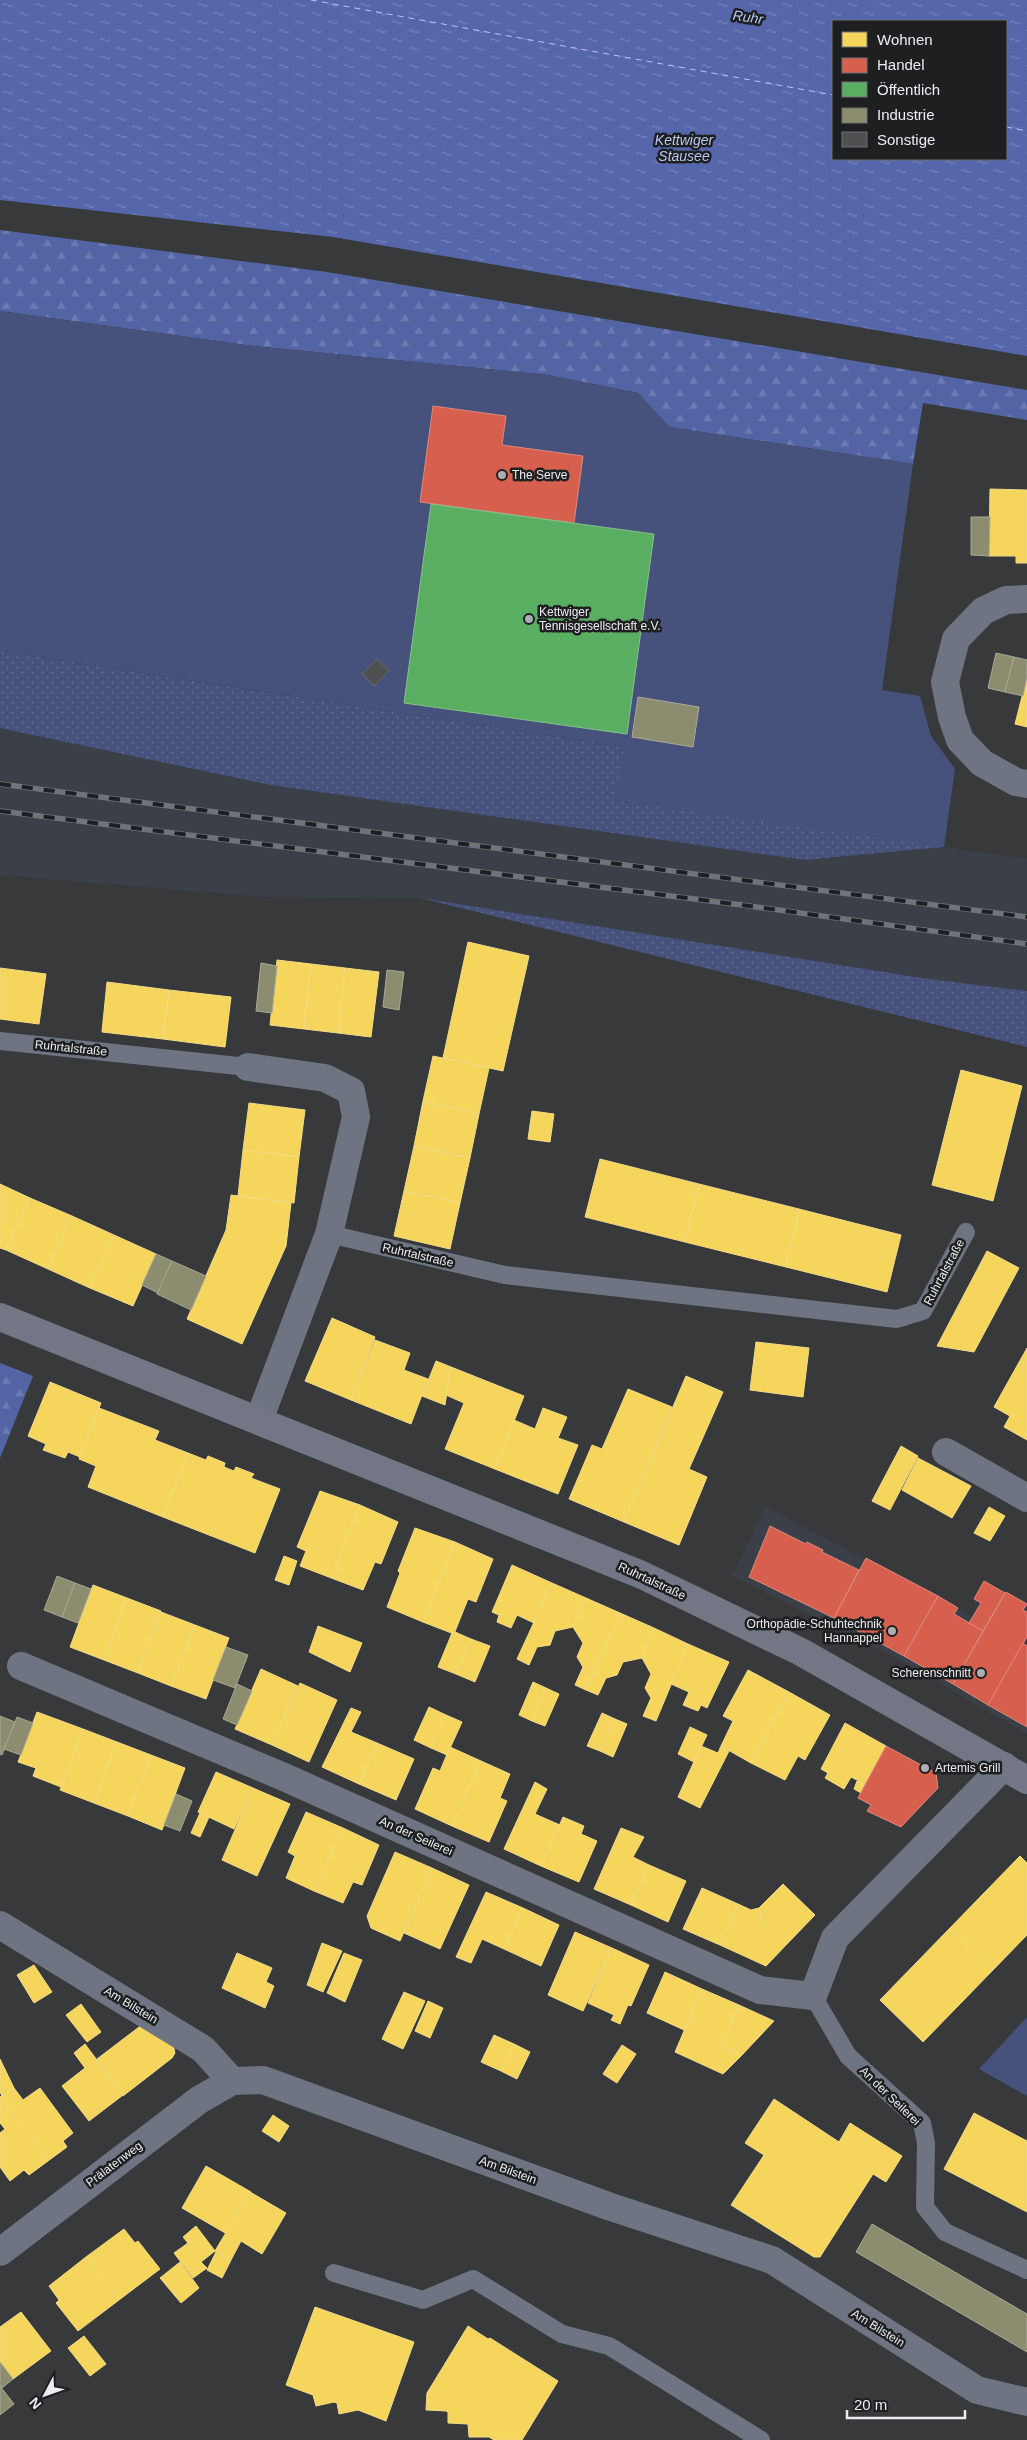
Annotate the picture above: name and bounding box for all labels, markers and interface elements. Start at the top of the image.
water label: Ruhr [732,7,765,27]
legend [832,20,1007,160]
text: Wohnen [877,31,933,48]
text: Handel [877,56,925,73]
text: Öffentlich [877,81,940,98]
text: Industrie [877,106,935,123]
text: Sonstige [877,131,935,148]
water label: Kettwiger Stausee [655,132,715,164]
place label: The Serve [512,468,568,482]
marker: The Serve [496,469,508,481]
place label: Kettwiger Tennisgesellschaft e.V. [539,605,661,633]
marker: Kettwiger Tennisgesellschaft e.V. [523,613,535,625]
street label: Ruhrtalstraße [34,1037,108,1059]
street label: Ruhrtalstraße [921,1236,967,1307]
street label: Ruhrtalstraße [381,1240,455,1270]
street label: Ruhrtalstraße [616,1559,688,1603]
place label: Orthopädie-Schuhtechnik Hannappel [747,1617,883,1645]
marker: Orthopädie-Schuhtechnik Hannappel [886,1625,898,1637]
place label: Scherenschnitt [892,1666,972,1680]
marker: Scherenschnitt [975,1667,987,1679]
place label: Artemis Grill [935,1761,1000,1775]
marker: Artemis Grill [919,1762,931,1774]
street label: An der Seilerei [377,1814,455,1858]
street label: Am Bilstein [102,1984,160,2026]
street label: An der Seilerei [857,2064,923,2128]
street label: Prälatenweg [83,2138,145,2190]
street label: Am Bilstein [477,2153,539,2187]
street label: Am Bilstein [849,2306,907,2350]
north arrow [20,2370,70,2420]
scale bar [847,2388,964,2420]
text: N [26,2394,45,2413]
text: 20 m [854,2396,887,2413]

